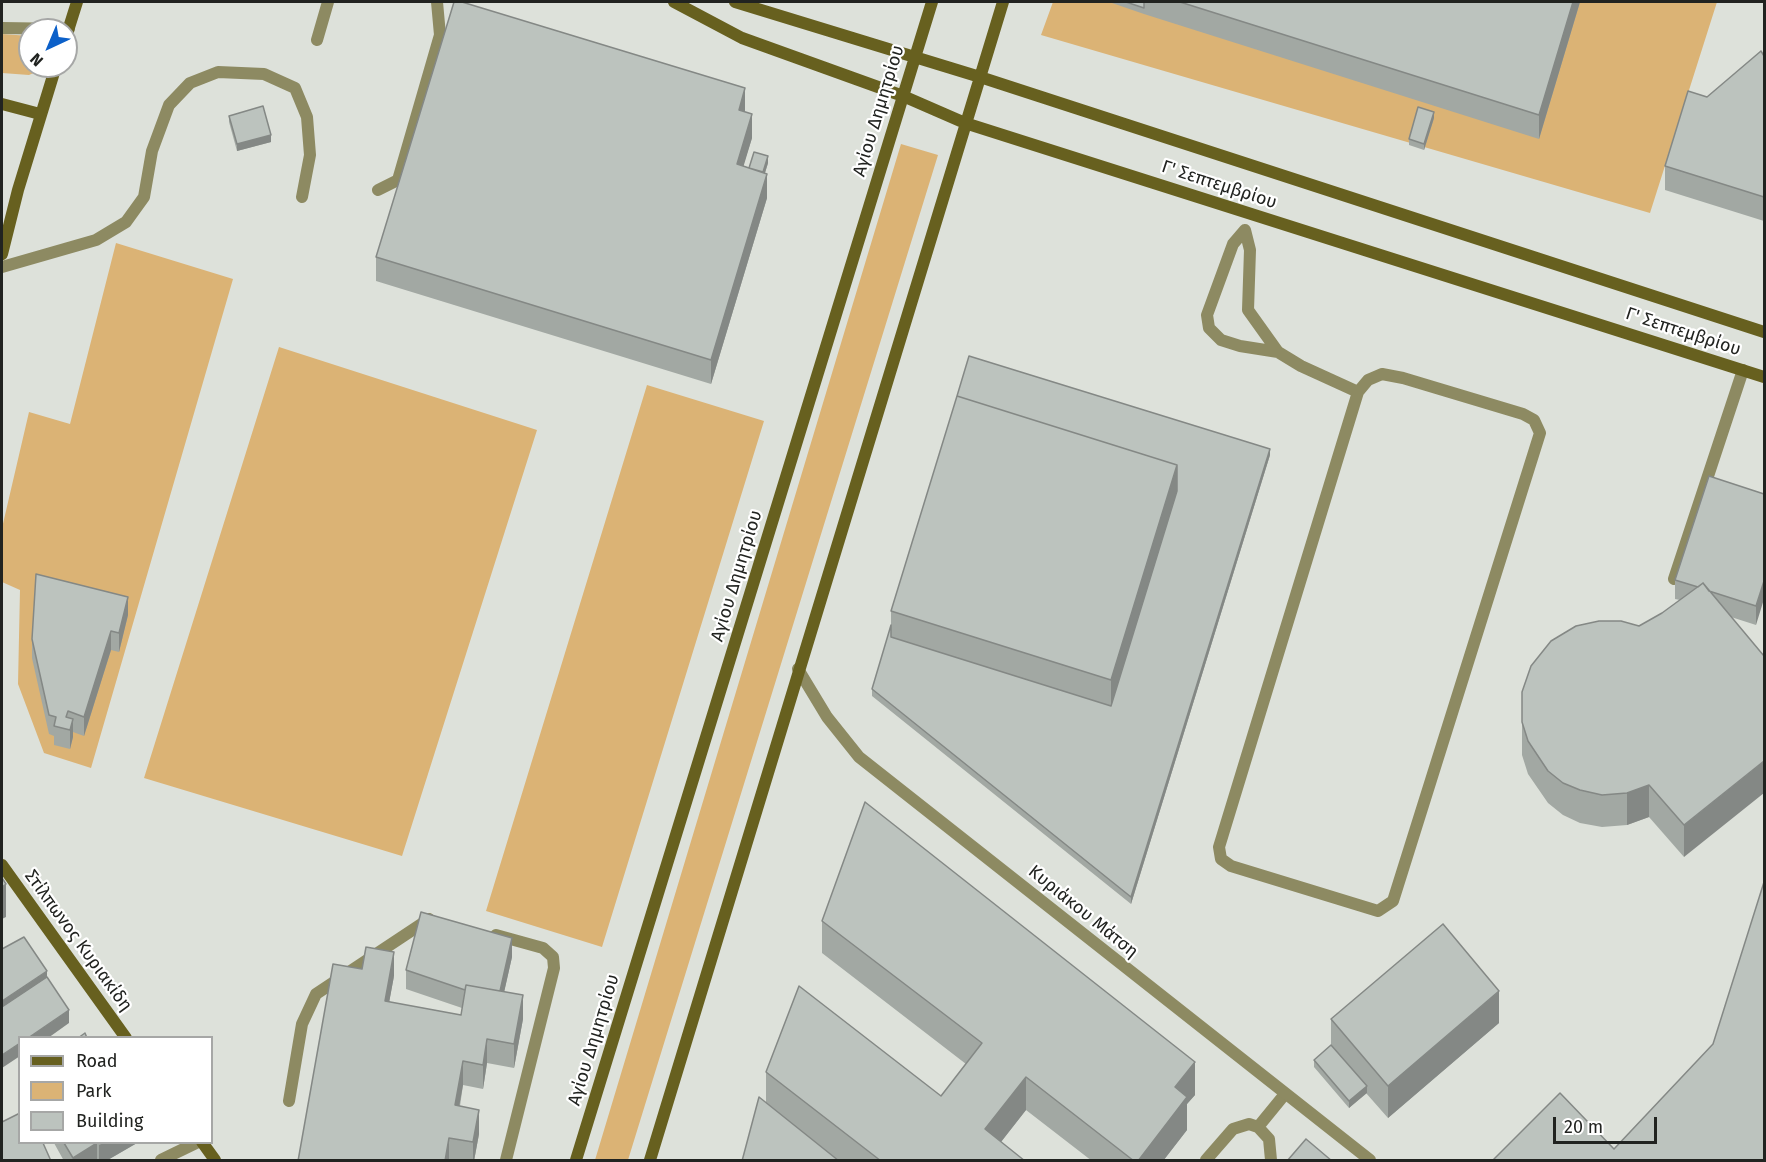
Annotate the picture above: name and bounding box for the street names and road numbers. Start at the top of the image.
street label: Αγίου Δημητρίου [849,43,909,179]
street label: Γ' Σεπτεμβρίου [1159,156,1279,214]
street label: Γ' Σεπτεμβρίου [1623,303,1743,361]
street label: Αγίου Δημητρίου [707,508,767,644]
street label: Κυριάκου Μάτση [1024,861,1142,963]
street label: Στίλπωνος Κυριακίδη [19,866,137,1016]
street label: Αγίου Δημητρίου [564,972,624,1108]

